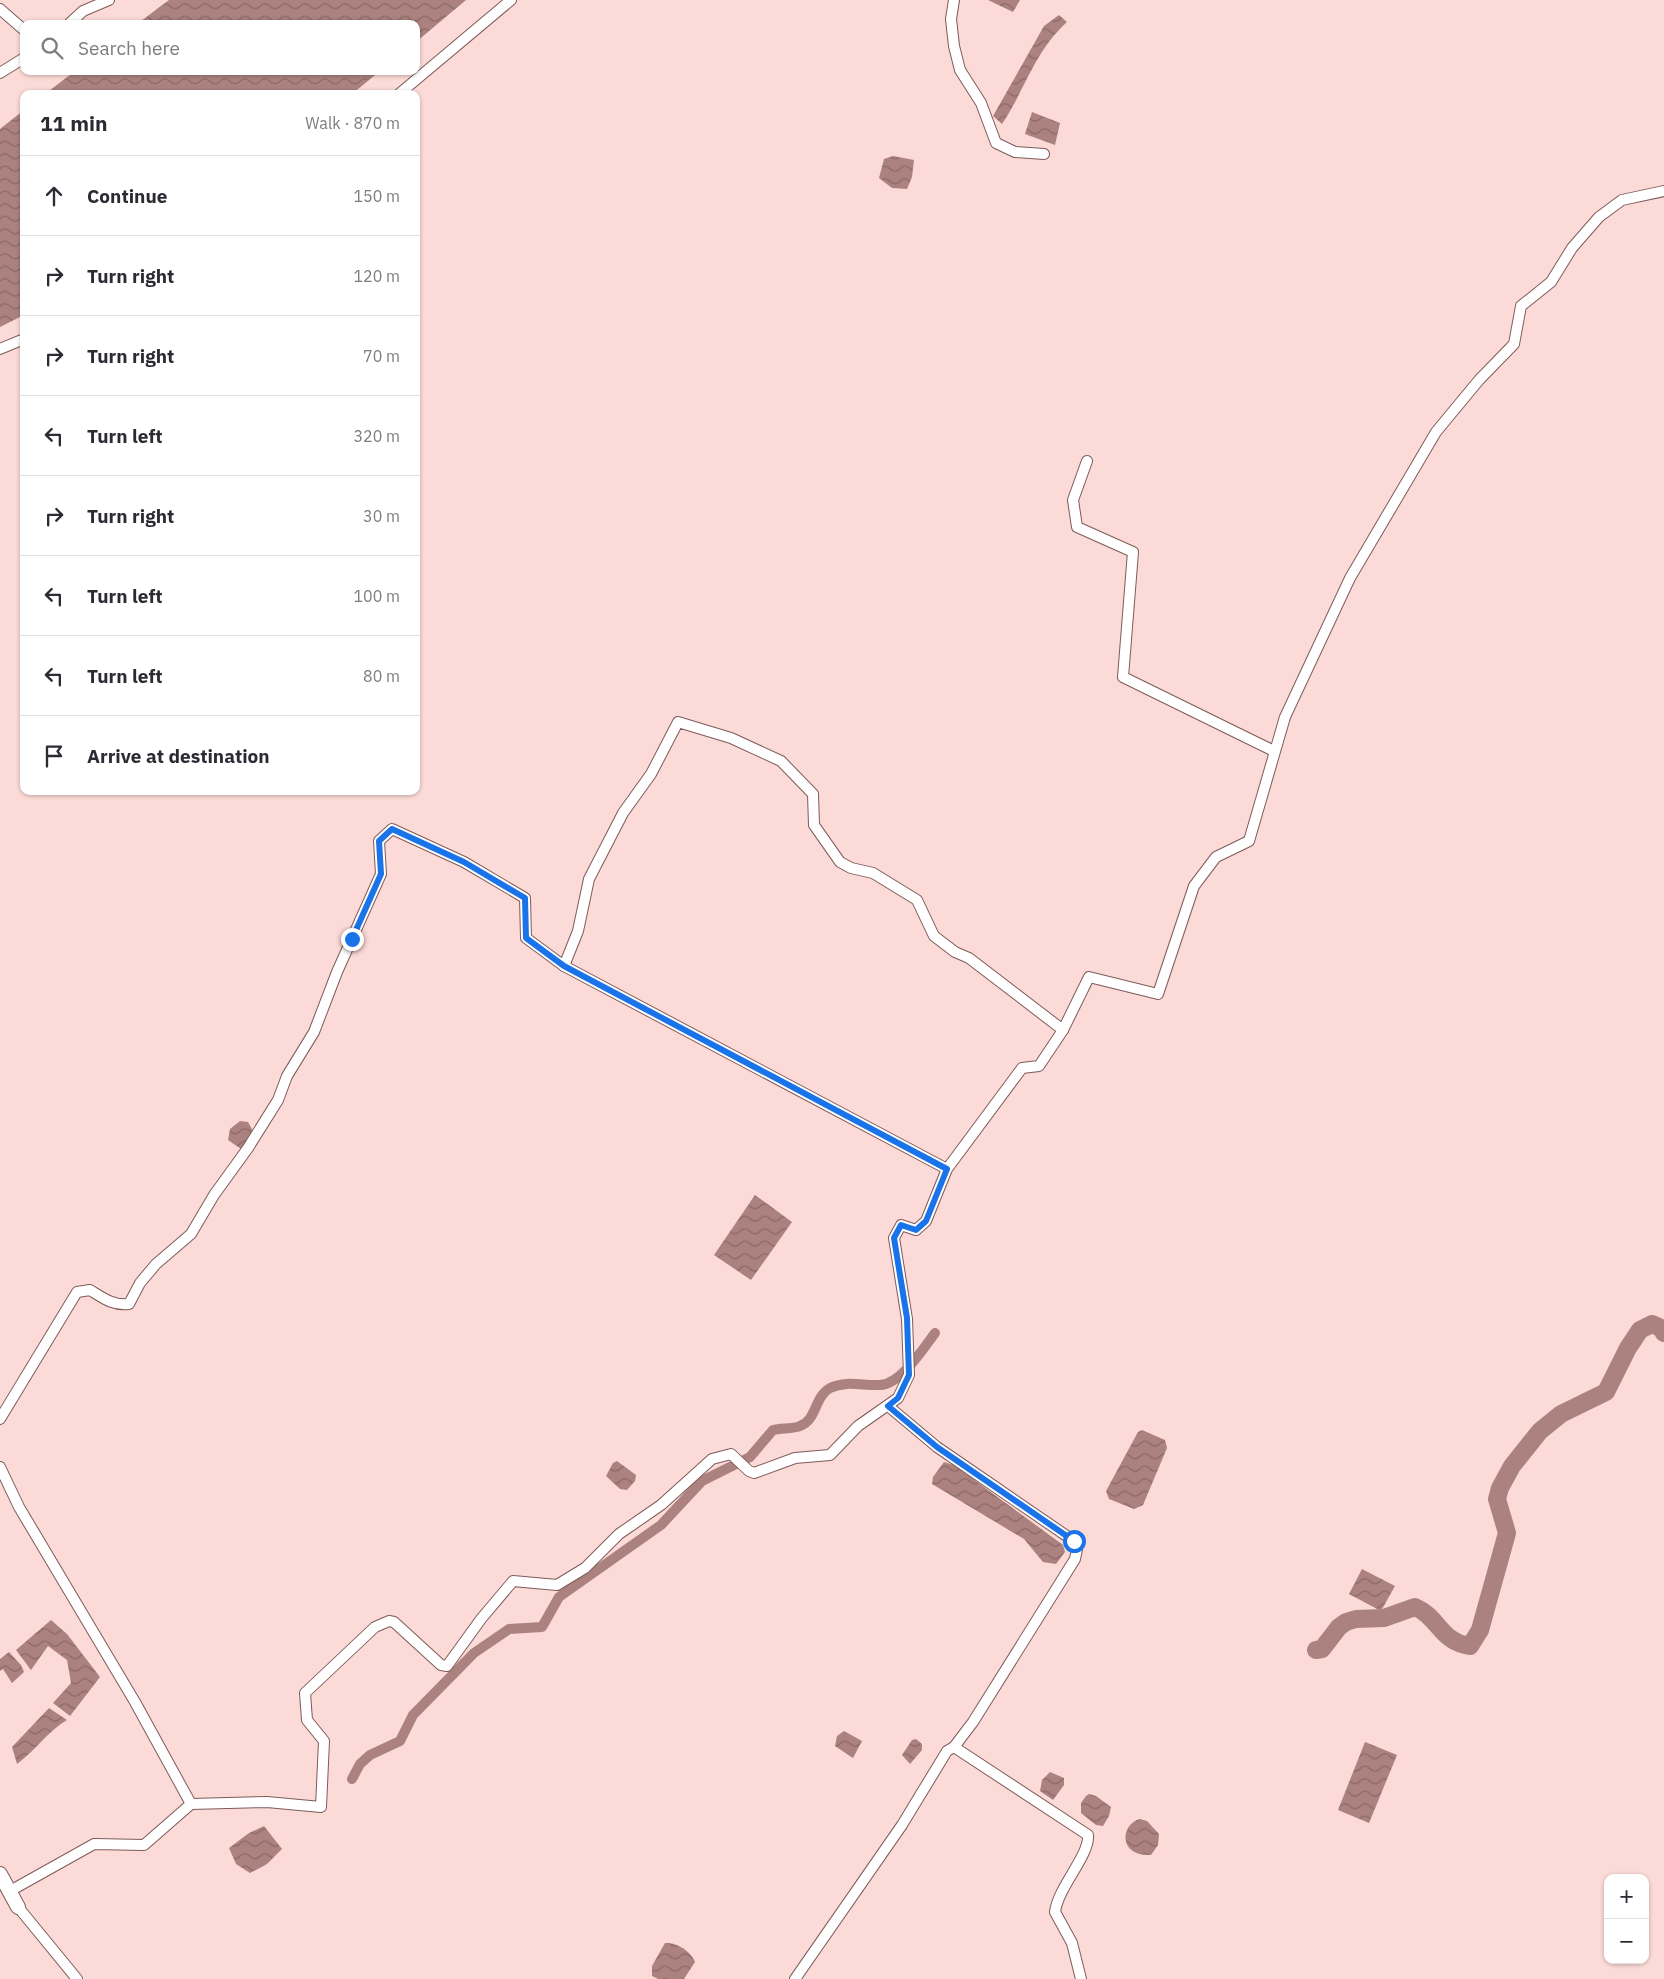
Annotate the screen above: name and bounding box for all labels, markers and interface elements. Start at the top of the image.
search box [20,20,420,75]
icon: search [38,34,66,62]
text: Search here [78,36,180,60]
text: 11 min [40,109,107,137]
text: Walk · 870 m [305,113,400,133]
icon: ahead [40,182,68,210]
text: Continue [87,184,167,208]
text: 150 m [353,186,400,206]
icon: right [40,262,68,290]
text: Turn right [87,264,174,288]
text: 120 m [353,266,400,286]
icon: right [40,342,68,370]
text: Turn right [87,344,174,368]
text: 70 m [363,346,400,366]
icon: left [40,422,68,450]
text: Turn left [87,424,163,448]
text: 320 m [353,426,400,446]
icon: right [40,502,68,530]
text: Turn right [87,504,174,528]
text: 30 m [363,506,400,526]
icon: left [40,582,68,610]
text: Turn left [87,584,163,608]
text: 100 m [353,586,400,606]
icon: left [40,662,68,690]
text: Turn left [87,664,163,688]
text: 80 m [363,666,400,686]
icon: arrive [40,742,68,770]
text: Arrive at destination [87,744,270,768]
route end [341,928,364,951]
route start [1063,1530,1086,1553]
map controls [1604,1874,1649,1964]
button: + [1604,1874,1649,1919]
button: − [1604,1919,1649,1964]

